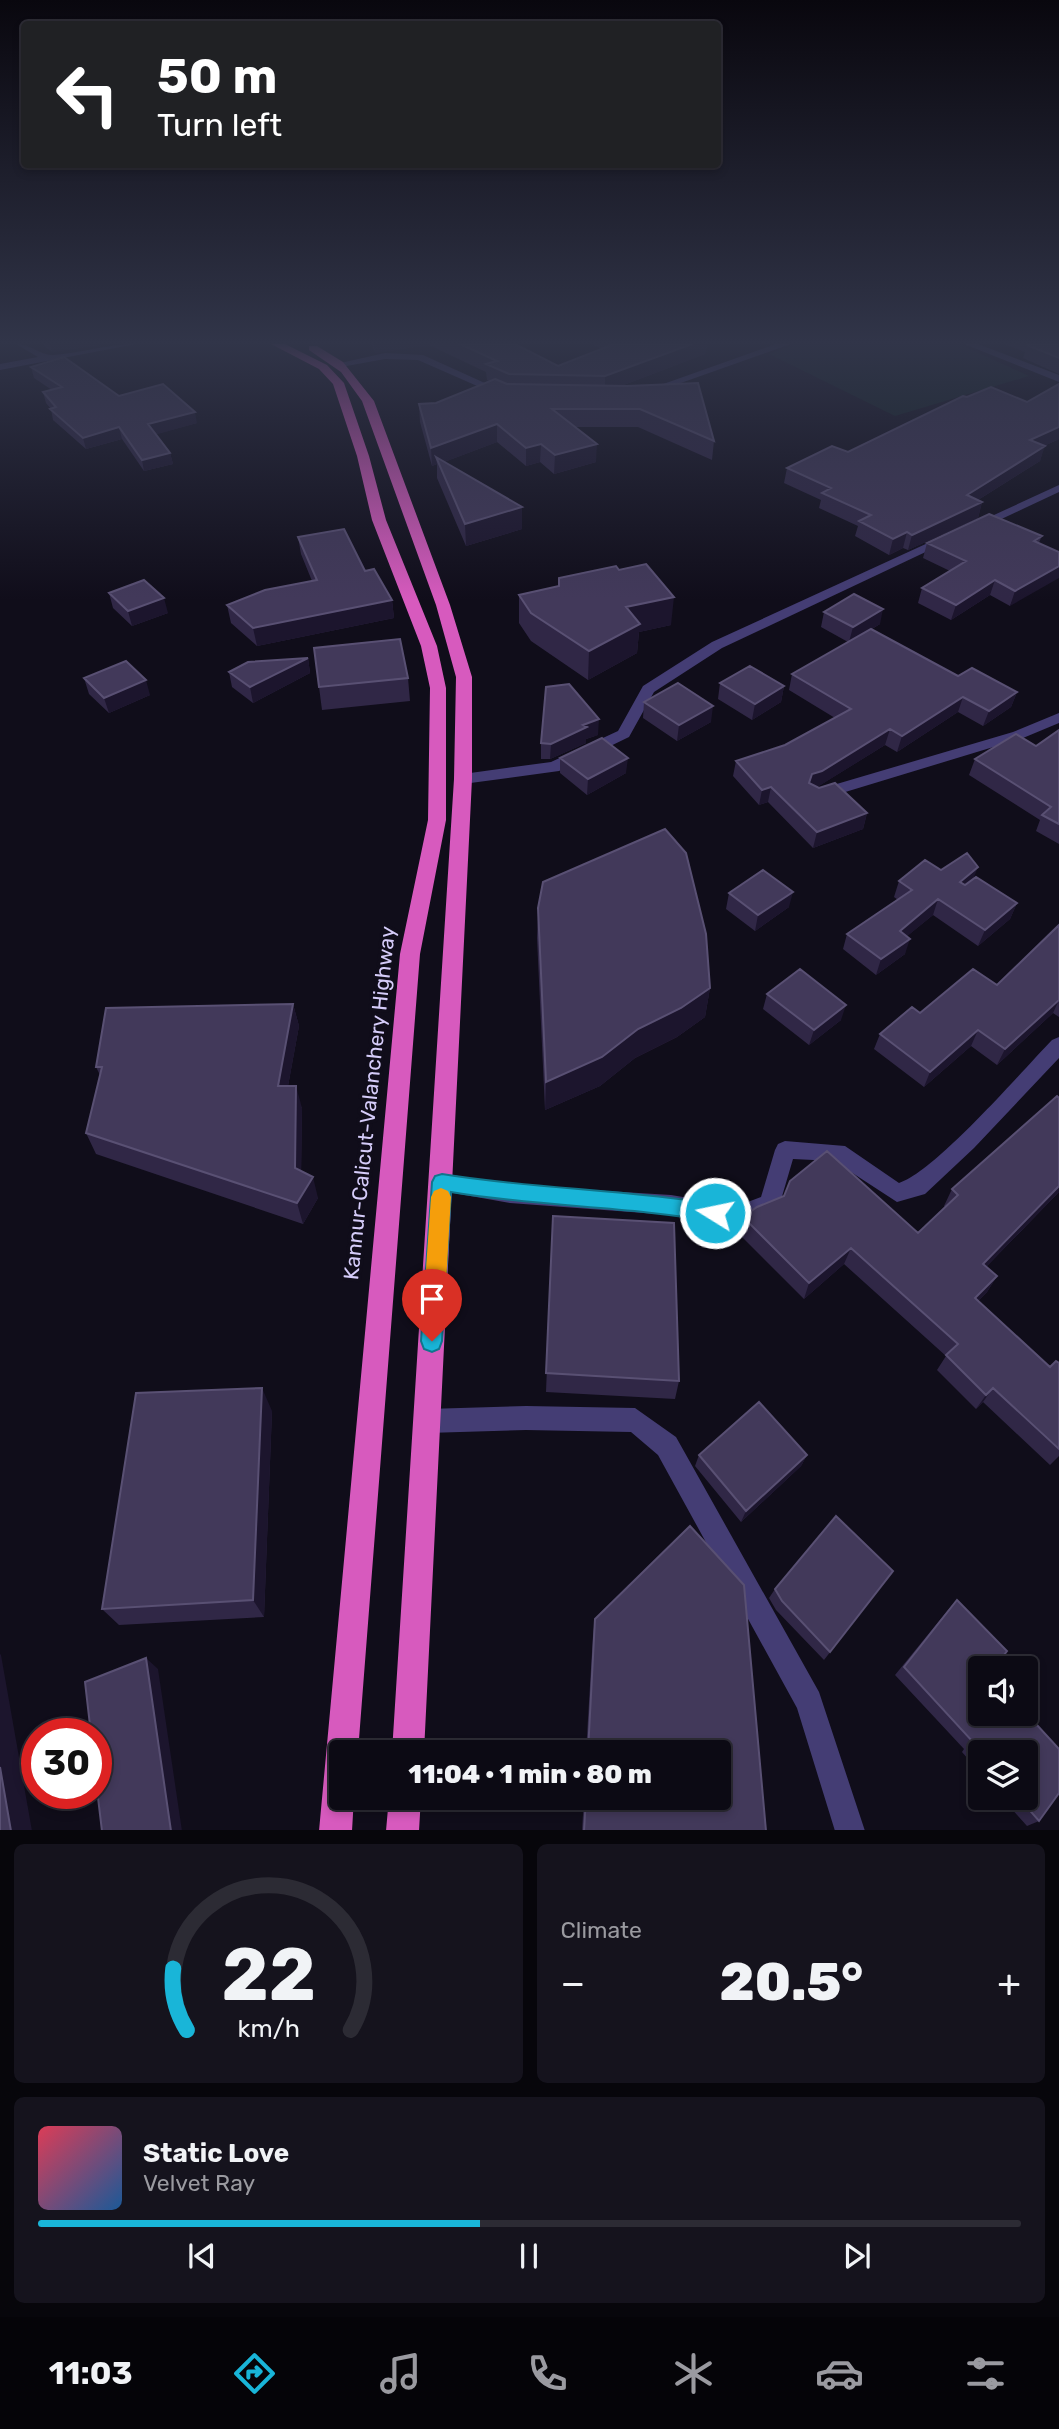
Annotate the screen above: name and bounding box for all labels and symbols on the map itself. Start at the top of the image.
street label: Kannur-Calicut-Valanchery Highway [338,925,400,1281]
position arrow [678,1176,752,1250]
pin [402,1269,462,1341]
speed limit sign: 30 [21,1718,112,1809]

